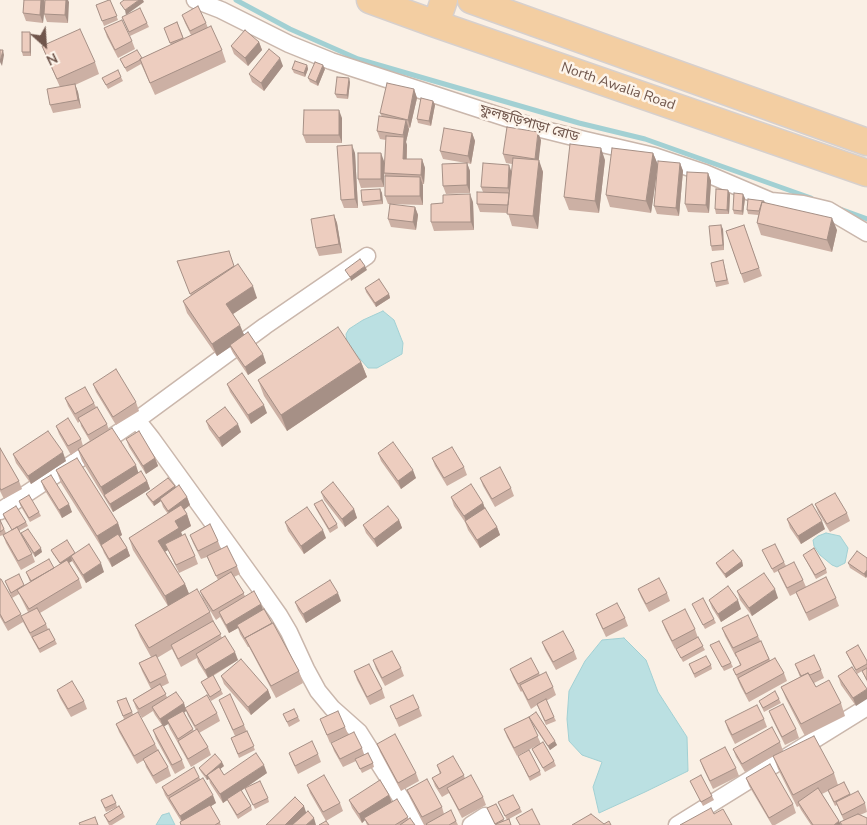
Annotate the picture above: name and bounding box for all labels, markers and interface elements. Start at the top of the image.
north arrow [20,20,70,70]
text: N [43,48,61,70]
street label: North Awalia Road [559,60,677,114]
street label: ফুলছড়িপাড়া রোড [478,102,580,146]

